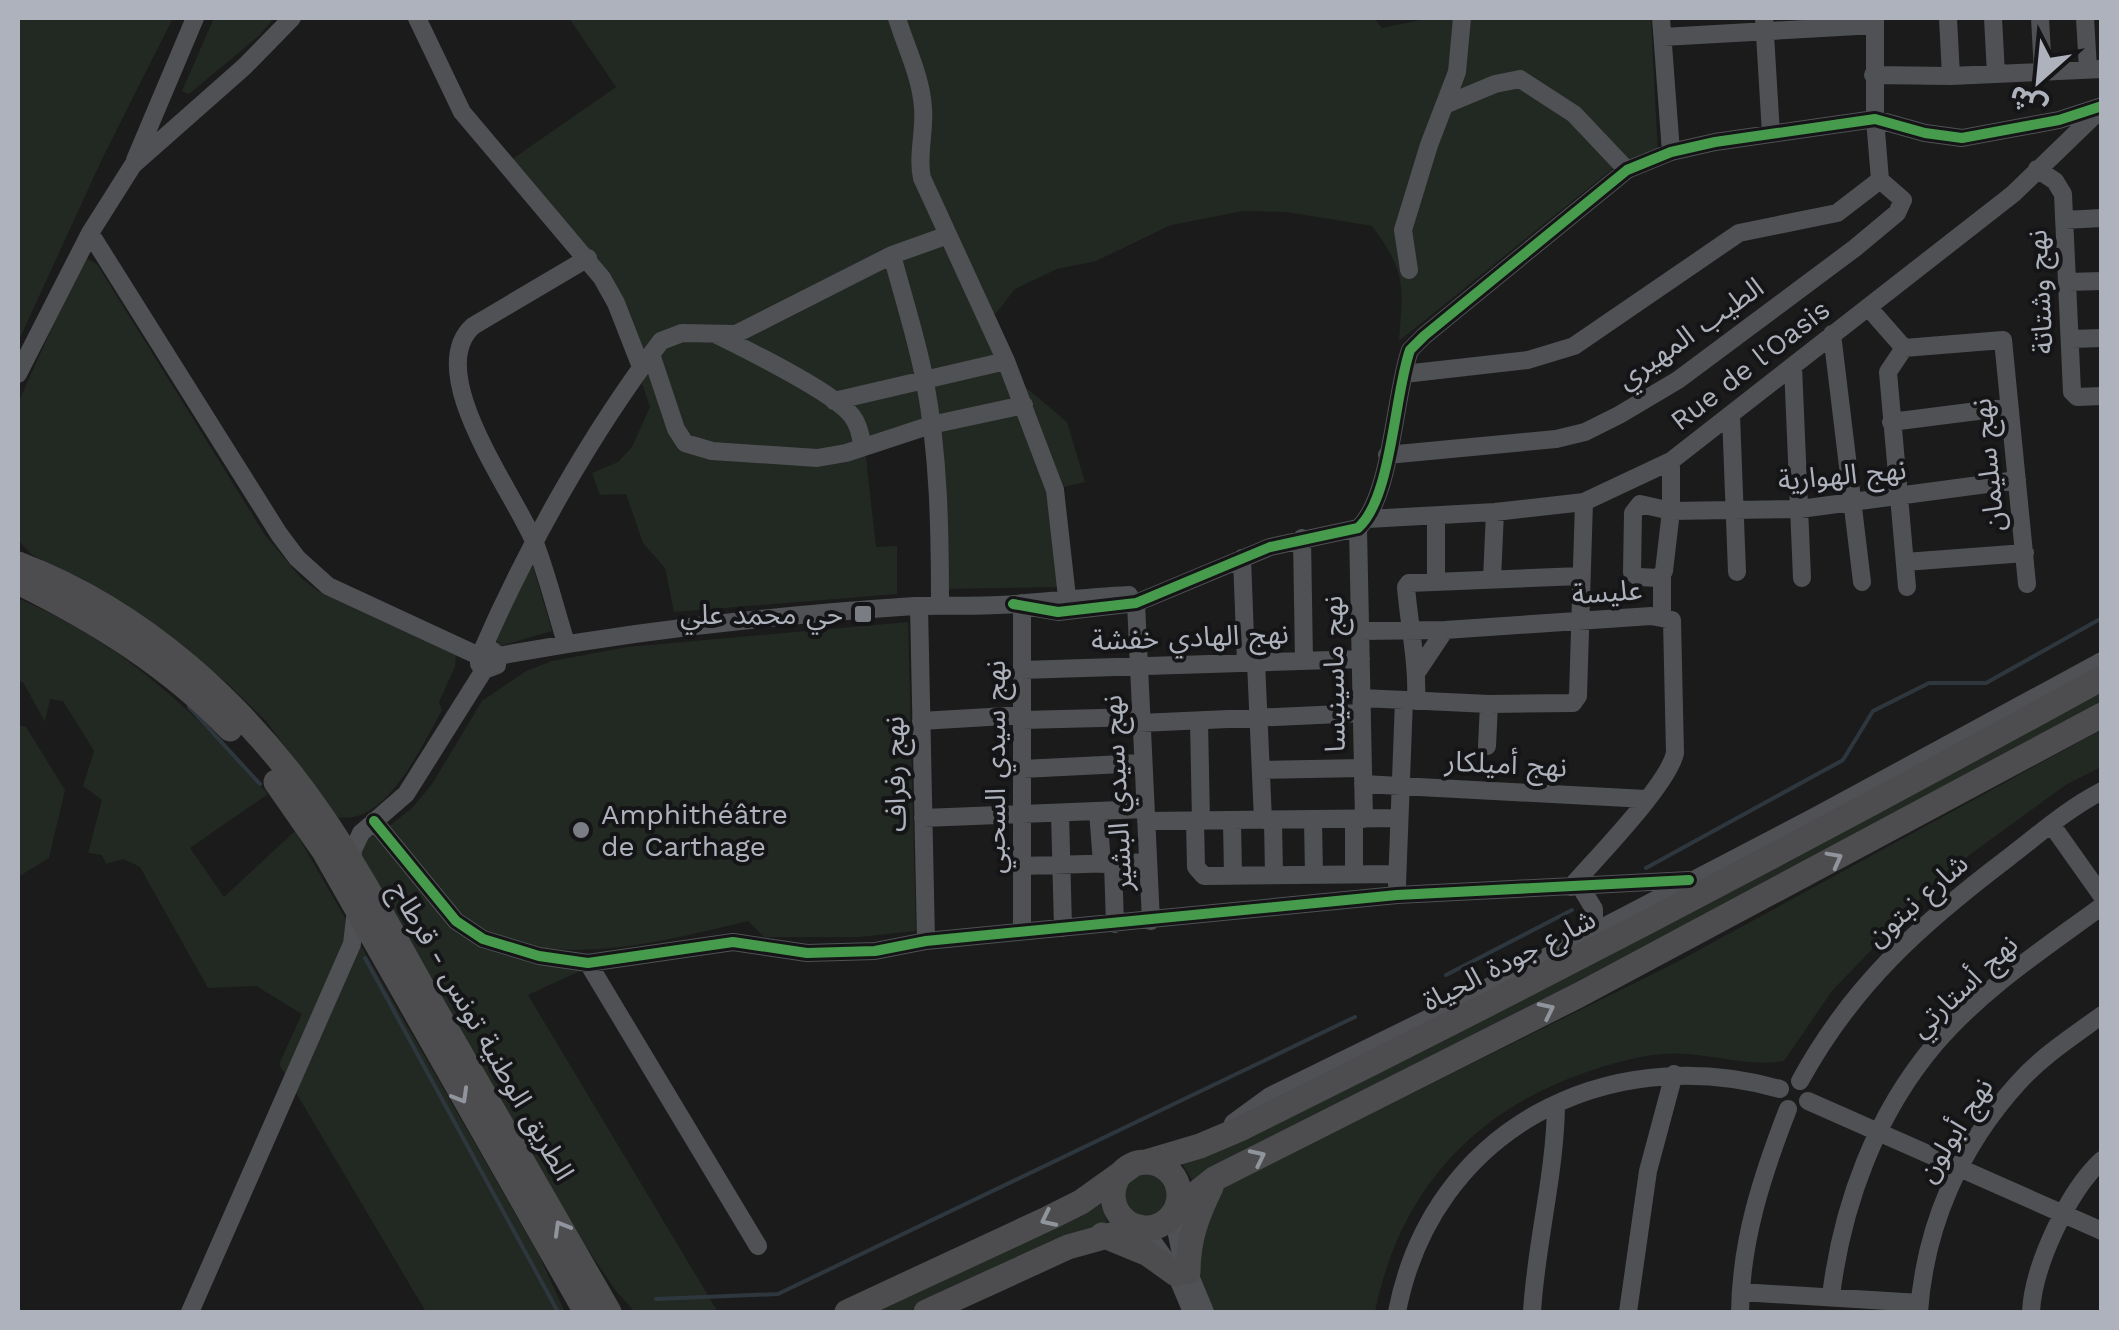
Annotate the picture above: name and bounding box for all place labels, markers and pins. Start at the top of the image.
place label: حي محمد علي [680,598,843,635]
marker: حي محمد علي [852,603,874,625]
place label: Amphithéâtre de Carthage [601,798,788,863]
marker: Amphithéâtre de Carthage [570,819,592,841]

